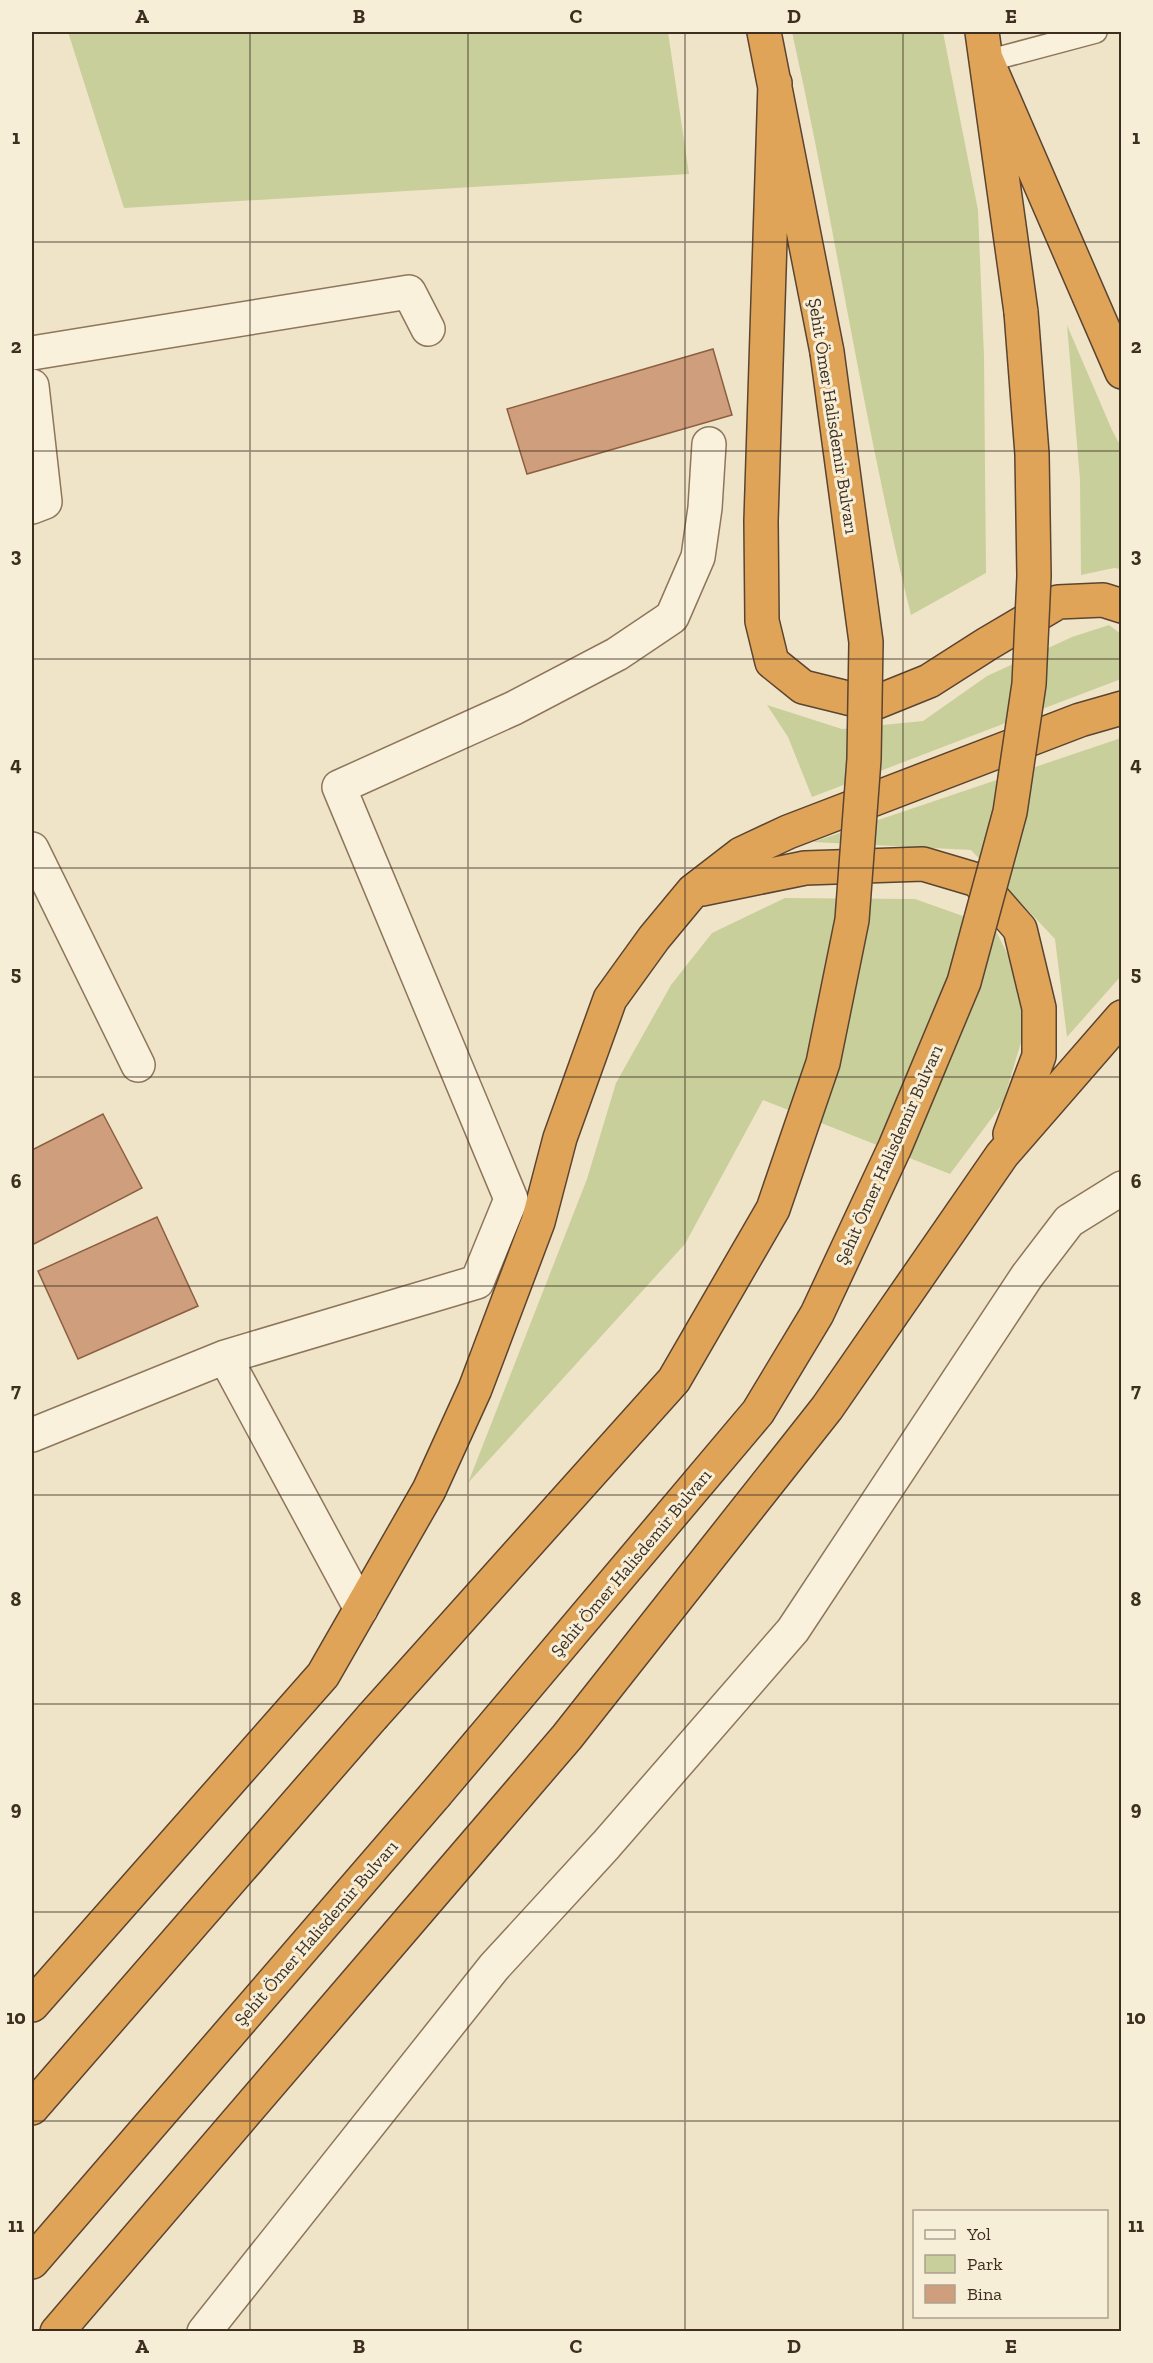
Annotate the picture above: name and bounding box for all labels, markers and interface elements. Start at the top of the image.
text: A [135,4,149,28]
text: B [353,4,365,28]
text: C [570,4,583,28]
text: D [787,4,801,28]
text: E [1005,4,1017,28]
text: 1 [12,125,20,149]
text: 1 [1132,125,1140,149]
street label: Şehit Ömer Halisdemir Bulvarı [803,297,863,535]
text: 2 [11,334,22,358]
text: 2 [1131,334,1142,358]
text: 3 [11,543,22,567]
text: 3 [1131,543,1142,567]
text: 4 [10,752,22,776]
text: 4 [1130,752,1142,776]
text: 5 [11,961,21,985]
text: 5 [1131,961,1141,985]
street label: Şehit Ömer Halisdemir Bulvarı [830,1042,948,1268]
text: 6 [11,1169,22,1193]
text: 6 [1131,1169,1142,1193]
text: 7 [11,1378,21,1402]
text: 7 [1131,1378,1141,1402]
street label: Şehit Ömer Halisdemir Bulvarı [546,1465,716,1661]
text: 8 [11,1587,22,1611]
text: 8 [1131,1587,1142,1611]
text: 9 [11,1796,22,1820]
text: 9 [1131,1796,1142,1820]
street label: Şehit Ömer Halisdemir Bulvarı [229,1836,403,2030]
text: 10 [6,2005,26,2029]
text: 10 [1126,2005,1146,2029]
legend [913,2210,1108,2318]
text: 11 [8,2213,24,2237]
text: 11 [1128,2213,1144,2237]
text: Yol [966,2223,991,2245]
text: Park [967,2253,1003,2275]
text: Bina [967,2283,1002,2305]
text: A [135,2334,149,2358]
text: B [353,2334,365,2358]
text: C [570,2334,583,2358]
text: D [787,2334,801,2358]
text: E [1005,2334,1017,2358]

